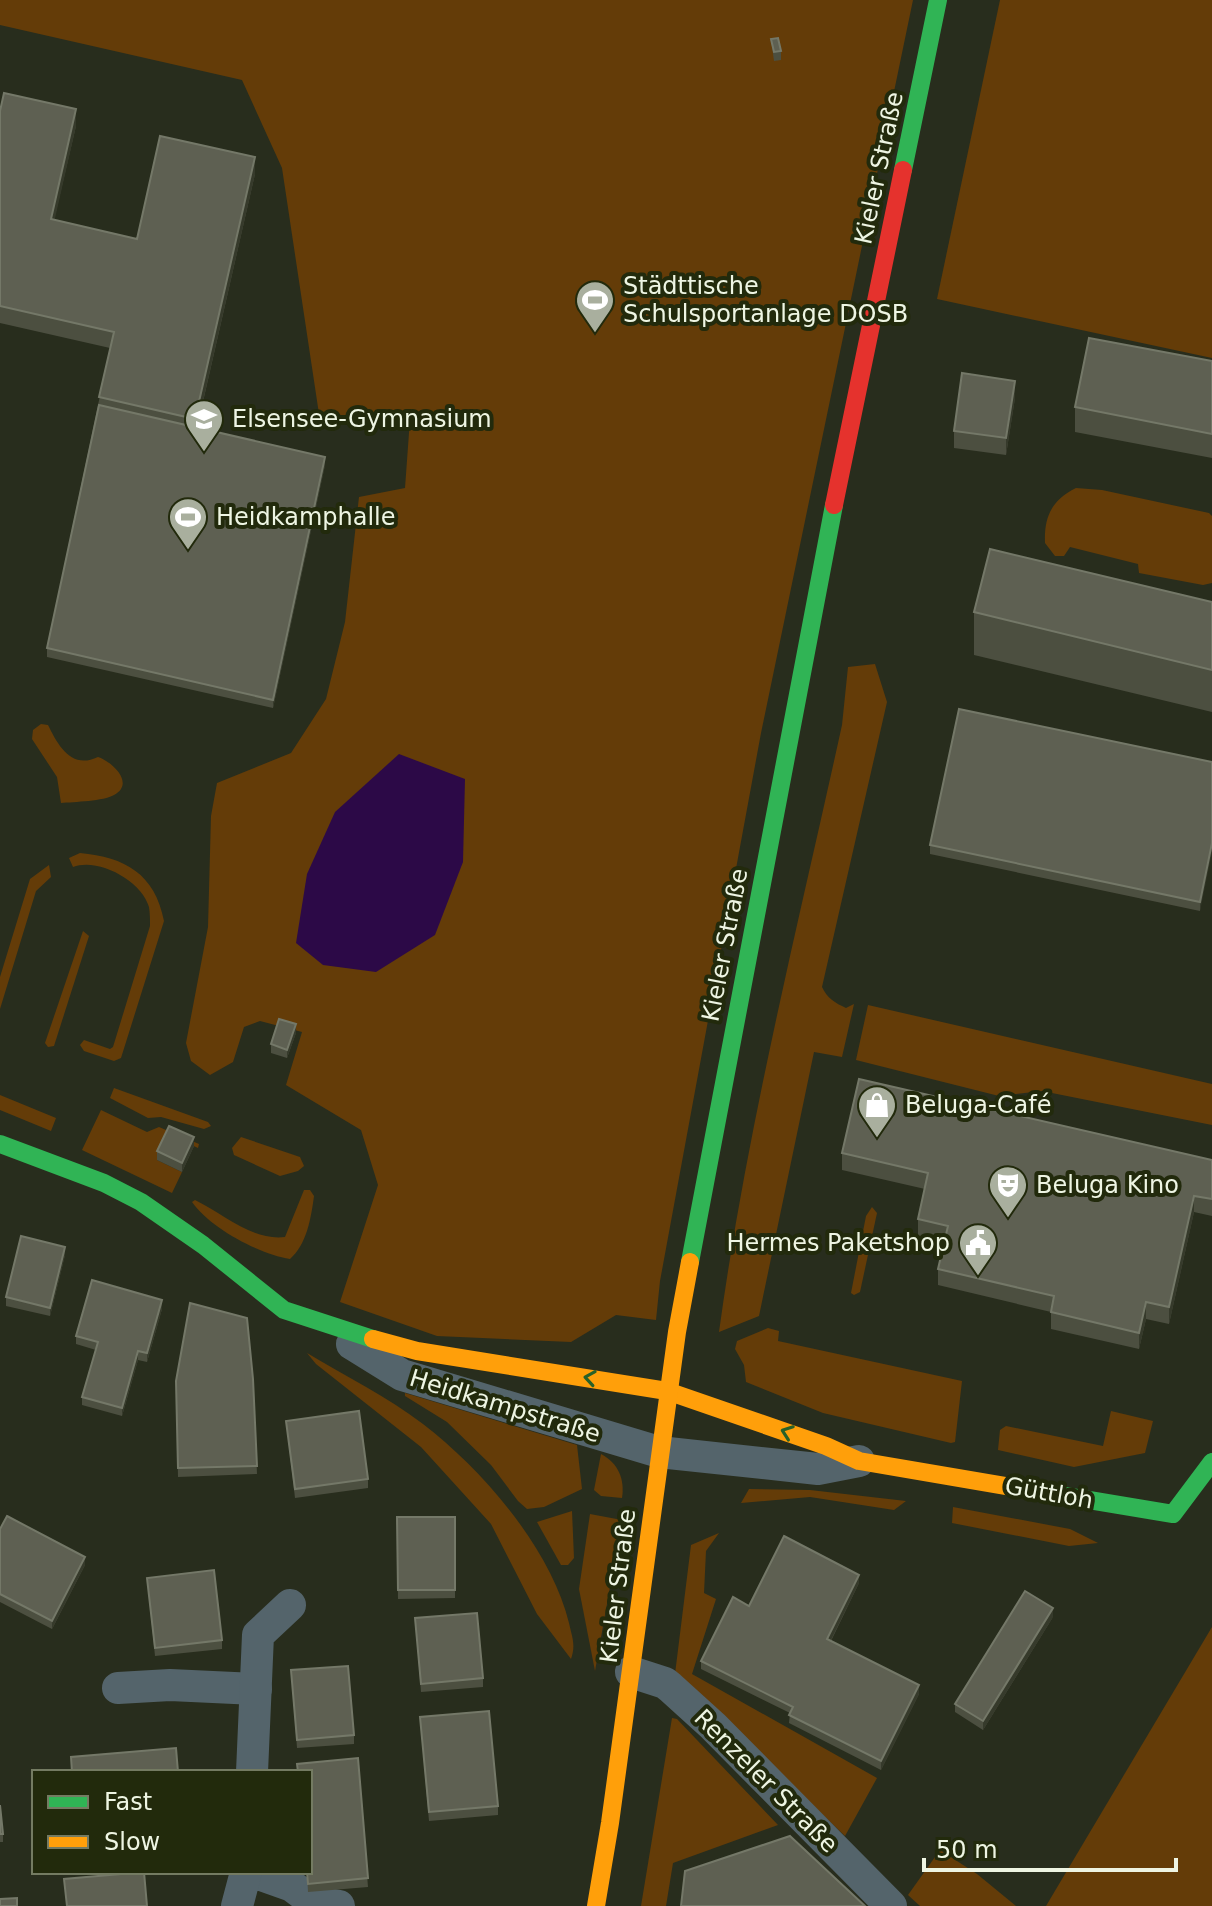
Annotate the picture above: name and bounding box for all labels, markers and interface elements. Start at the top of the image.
street label: Kieler Straße [849,89,909,247]
place label: Städttische Schulsportanlage DOSB [623,272,908,328]
sports icon: Städttische Schulsportanlage DOSB [574,279,616,334]
school or university icon: Elsensee-Gymnasium [183,398,225,453]
place label: Elsensee-Gymnasium [232,405,492,433]
sports icon: Heidkamphalle [167,496,209,551]
place label: Heidkamphalle [216,503,396,531]
street label: Kieler Straße [696,866,754,1024]
shop icon: Beluga-Café [856,1084,898,1139]
place label: Beluga-Café [905,1091,1051,1119]
theatre icon: Beluga Kino [987,1164,1029,1219]
place label: Beluga Kino [1036,1171,1179,1199]
public building icon: Hermes Paketshop [957,1222,999,1277]
place label: Hermes Paketshop [727,1229,950,1257]
street label: Heidkampstraße [406,1364,604,1448]
one-way arrow [584,1371,597,1388]
one-way arrow [781,1425,795,1442]
street label: Güttloh [1003,1471,1095,1515]
street label: Kieler Straße [595,1507,641,1665]
street label: Renzeler Straße [689,1704,843,1858]
legend [32,1770,312,1874]
text: Fast [104,1788,152,1816]
scale bar [924,1822,1176,1872]
text: Slow [104,1828,160,1856]
text: 50 m [936,1836,998,1864]

